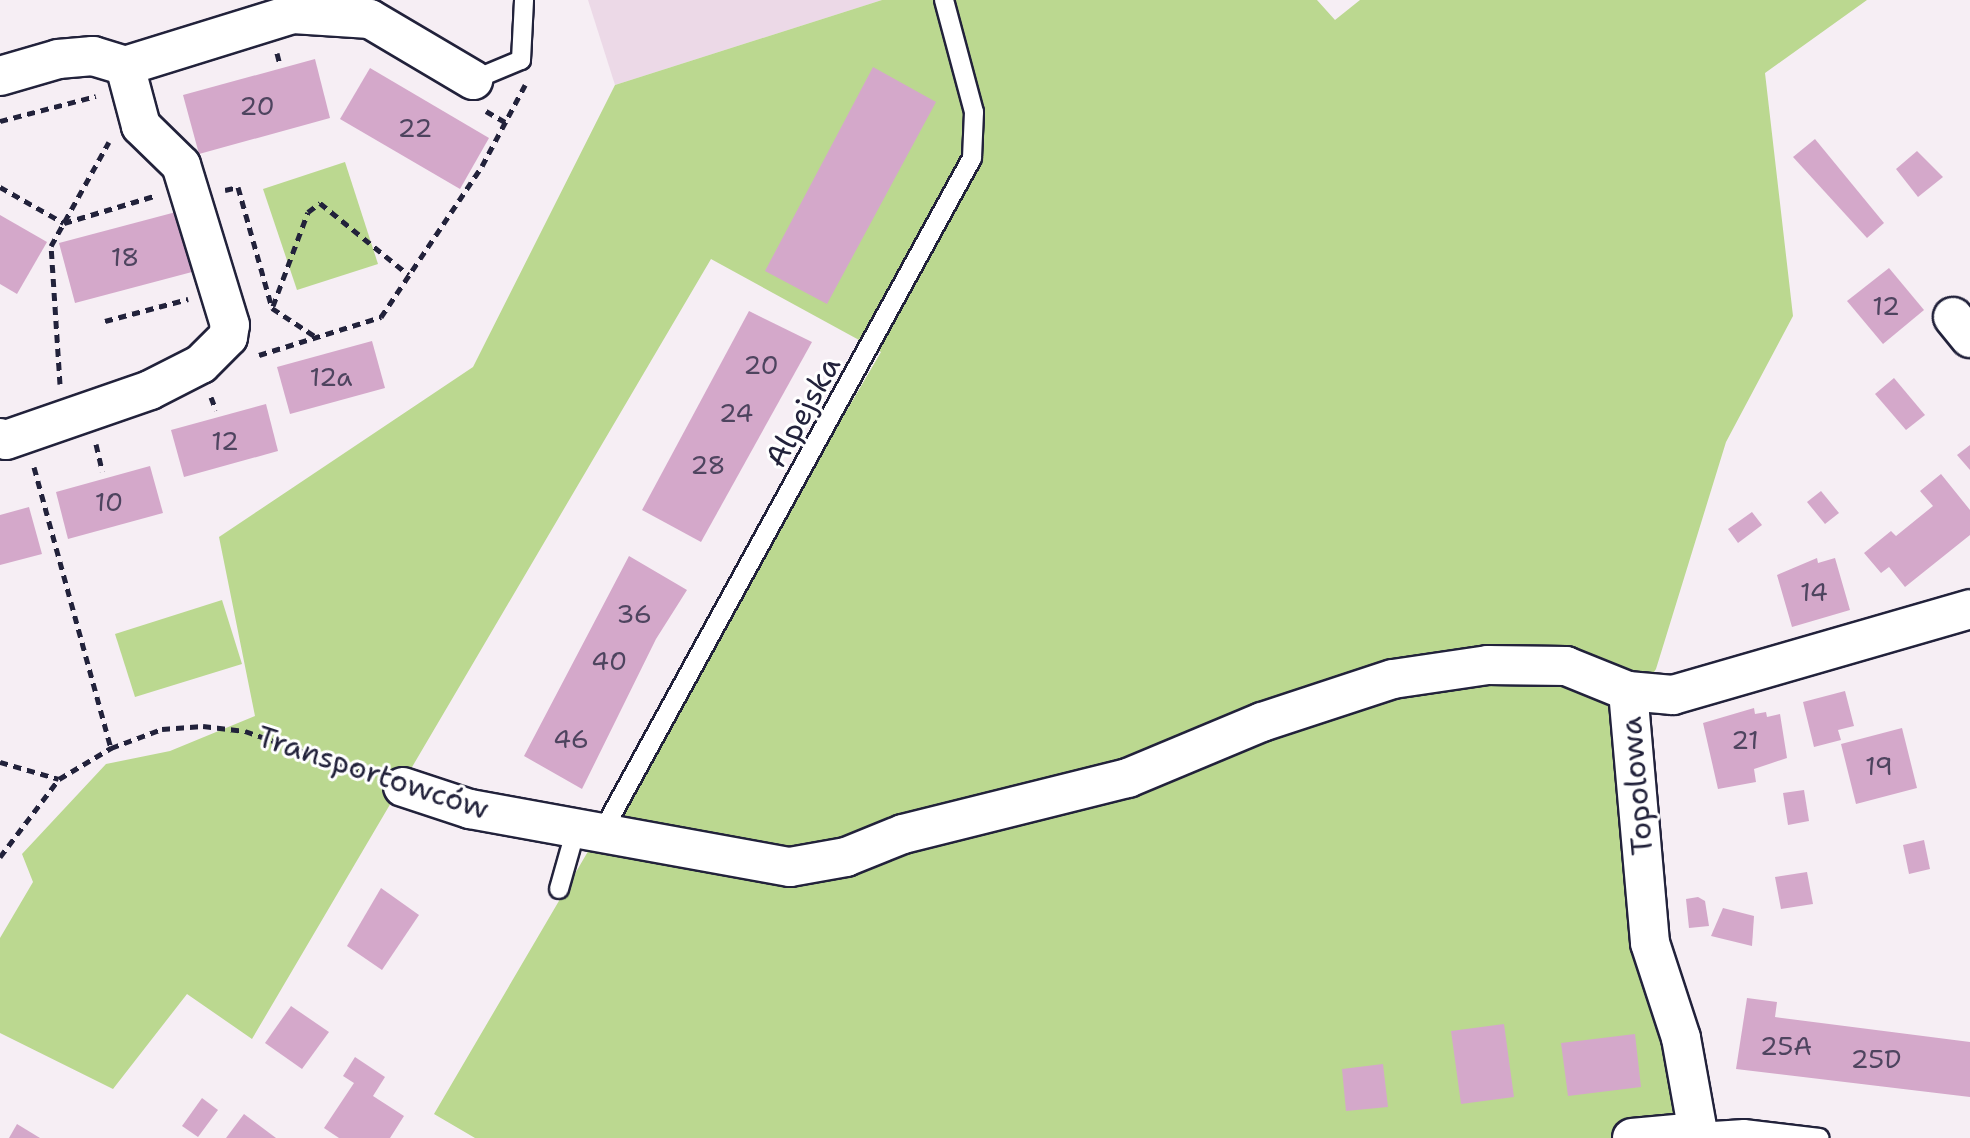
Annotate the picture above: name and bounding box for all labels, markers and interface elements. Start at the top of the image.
house number: 20 [239,90,275,122]
house number: 22 [397,112,433,144]
house number: 18 [111,241,139,273]
house number: 12 [1872,290,1900,322]
house number: 20 [743,349,779,381]
street label: Alpejska [758,350,848,474]
house number: 12a [310,361,352,393]
house number: 24 [719,397,753,429]
house number: 12 [211,425,239,457]
house number: 28 [690,449,726,481]
house number: 10 [95,486,123,518]
house number: 14 [1800,576,1828,608]
house number: 36 [616,598,652,630]
house number: 40 [591,645,627,677]
street label: Topolowa [1613,715,1661,857]
street label: Transportowców [253,719,493,827]
house number: 46 [553,723,589,755]
house number: 21 [1731,724,1759,756]
house number: 19 [1865,750,1893,782]
house number: 25A [1760,1030,1812,1062]
house number: 25D [1851,1043,1901,1075]

